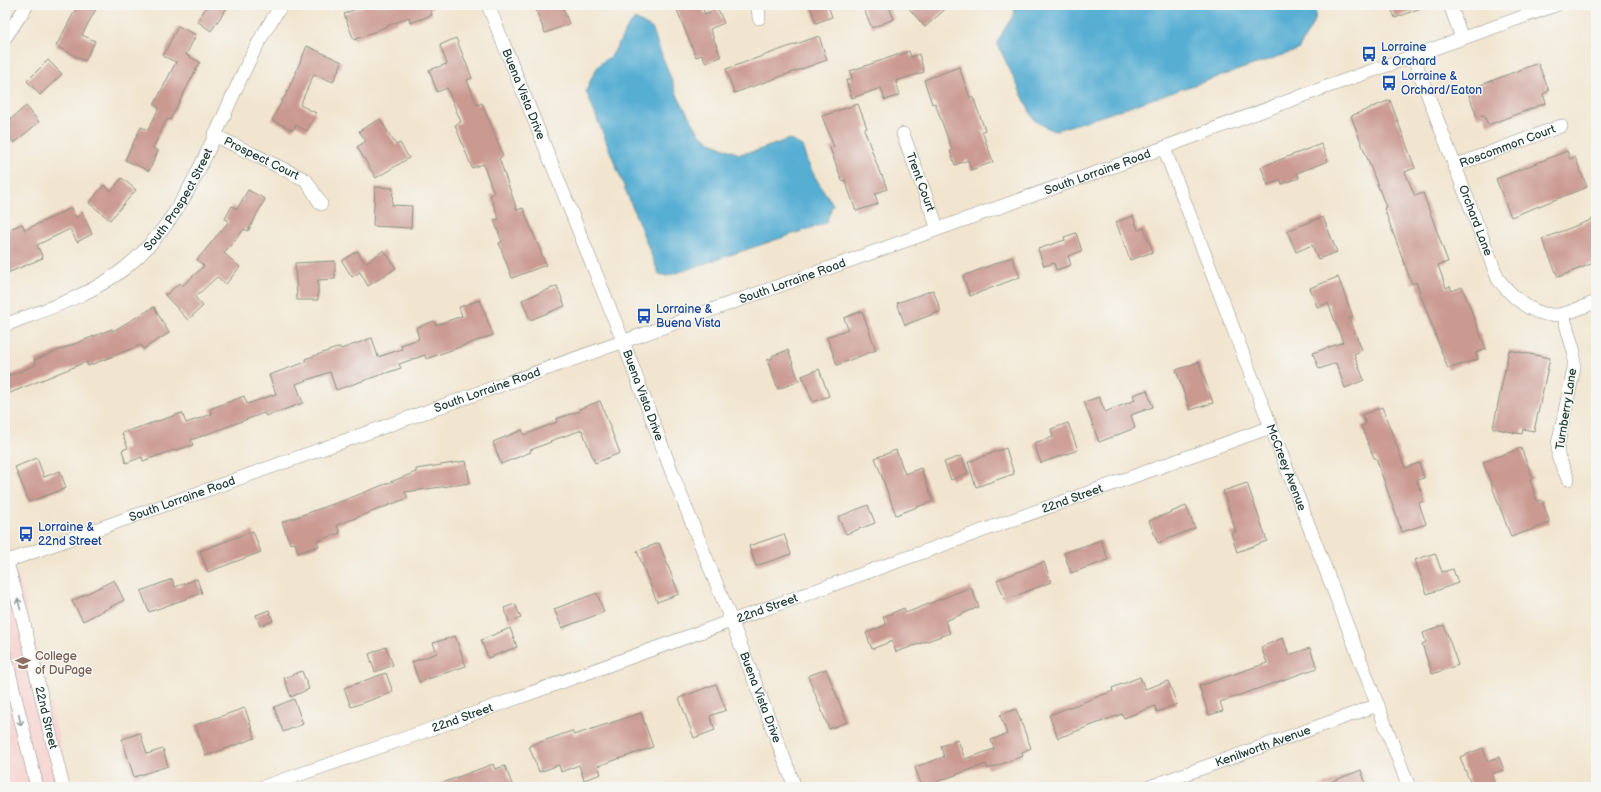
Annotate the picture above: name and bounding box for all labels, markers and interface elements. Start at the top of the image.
place label: Lorraine & Orchard [1381,40,1436,69]
bus stop icon: Lorraine & Orchard [1360,45,1378,63]
street label: Buena Vista Drive [498,47,548,142]
place label: Lorraine & Orchard/Eaton [1401,69,1482,98]
bus stop icon: Lorraine & Orchard/Eaton [1380,74,1398,92]
street label: Roscommon Court [1457,122,1558,171]
street label: Prospect Court [221,134,302,184]
street label: South Prospect Street [141,146,216,255]
street label: South Lorraine Road [1042,146,1153,198]
street label: Trent Court [902,151,938,214]
street label: Orchard Lane [1455,183,1496,258]
street label: South Lorraine Road [737,256,848,307]
place label: Lorraine & Buena Vista [656,302,721,331]
bus stop icon: Lorraine & Buena Vista [635,307,653,325]
street label: Buena Vista Drive [619,348,667,443]
street label: South Lorraine Road [432,365,543,416]
street label: Turnberry Lane [1553,367,1580,451]
street label: McCreey Avenue [1263,422,1309,513]
street label: South Lorraine Road [127,473,238,525]
street label: 22nd Street [1040,481,1105,517]
place label: Lorraine & 22nd Street [38,520,102,549]
bus stop icon: Lorraine & 22nd Street [17,525,35,543]
street label: 22nd Street [735,591,800,626]
one-way arrow [15,598,22,611]
place label: College of DuPage [35,649,92,678]
street label: Buena Vista Drive [736,650,784,745]
school or university icon: College of DuPage [14,654,32,672]
street label: 22nd Street [31,685,61,751]
street label: 22nd Street [430,700,495,736]
one-way arrow [17,713,25,726]
street label: Kenilworth Avenue [1213,723,1313,771]

